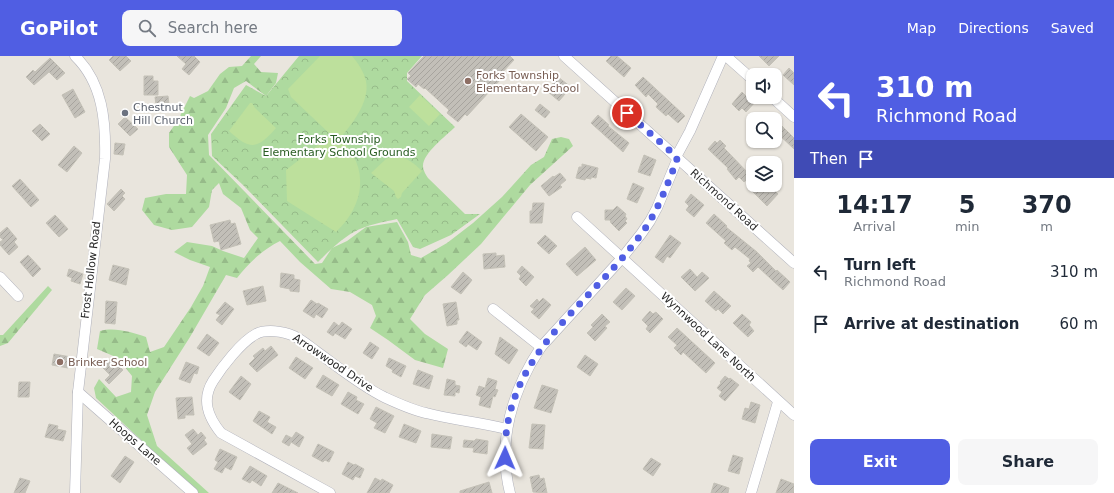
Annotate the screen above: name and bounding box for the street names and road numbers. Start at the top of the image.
street label: Richmond Road [688,166,760,234]
street label: Frost Hollow Road [79,221,103,319]
street label: Wynnwood Lane North [658,290,758,384]
street label: Arrowwood Drive [290,331,376,395]
street label: Hoops Lane [106,416,164,468]

